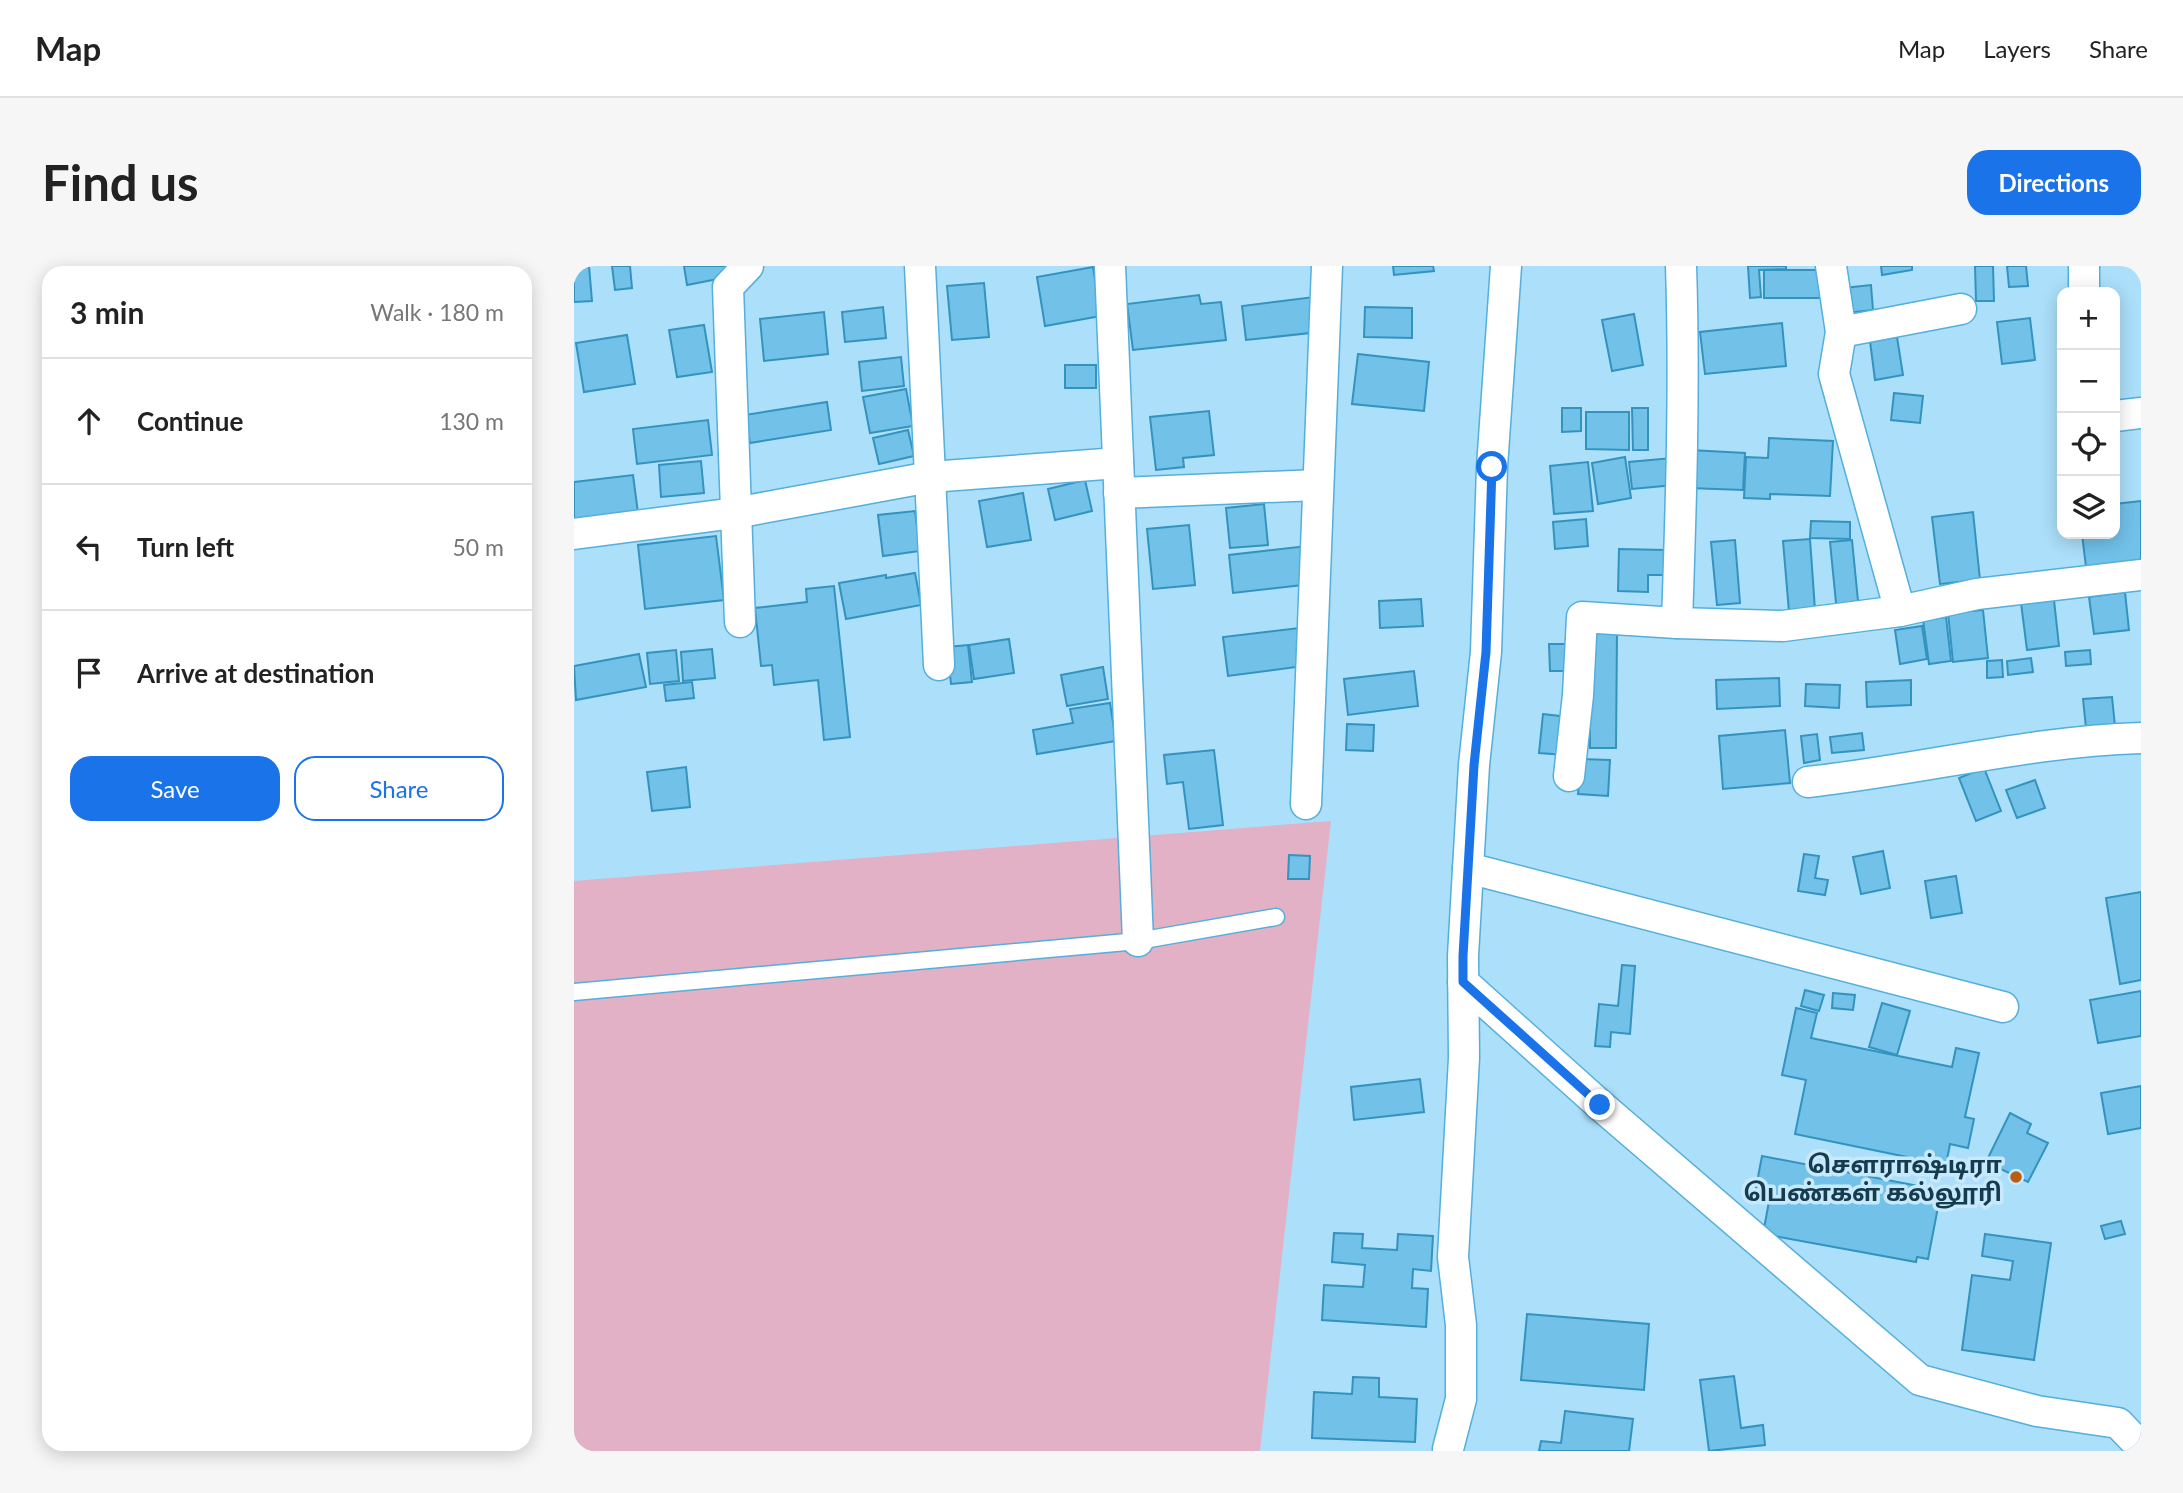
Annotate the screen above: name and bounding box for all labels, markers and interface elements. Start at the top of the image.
text: Map [35,28,101,68]
text: Map [1898,34,1945,63]
text: Layers [1983,34,2051,63]
text: Share [2089,34,2148,63]
button: Directions [1967,150,2141,215]
text: Find us [42,153,199,211]
map controls [2057,287,2120,539]
button: + [2057,287,2120,350]
text: 3 min [70,294,144,330]
text: Walk · 180 m [370,298,504,326]
button: − [2057,350,2120,413]
icon: ahead [70,402,108,440]
text: Continue [137,405,243,437]
text: 130 m [439,407,504,435]
button: locate [2057,413,2120,476]
route start [1476,451,1507,482]
button: layers [2057,476,2120,539]
icon: left [70,528,108,566]
text: Turn left [137,531,234,563]
text: 50 m [453,533,504,561]
icon: arrive [70,654,108,692]
text: Arrive at destination [137,657,374,689]
button: Save [70,756,280,821]
button: Share [294,756,504,821]
route end [1584,1089,1615,1120]
place label: சௌராஷ்டிரா பெண்கள் கல்லூரி [1743,1149,2002,1209]
marker: சௌராஷ்டிரா பெண்கள் கல்லூரி [2008,1169,2024,1185]

